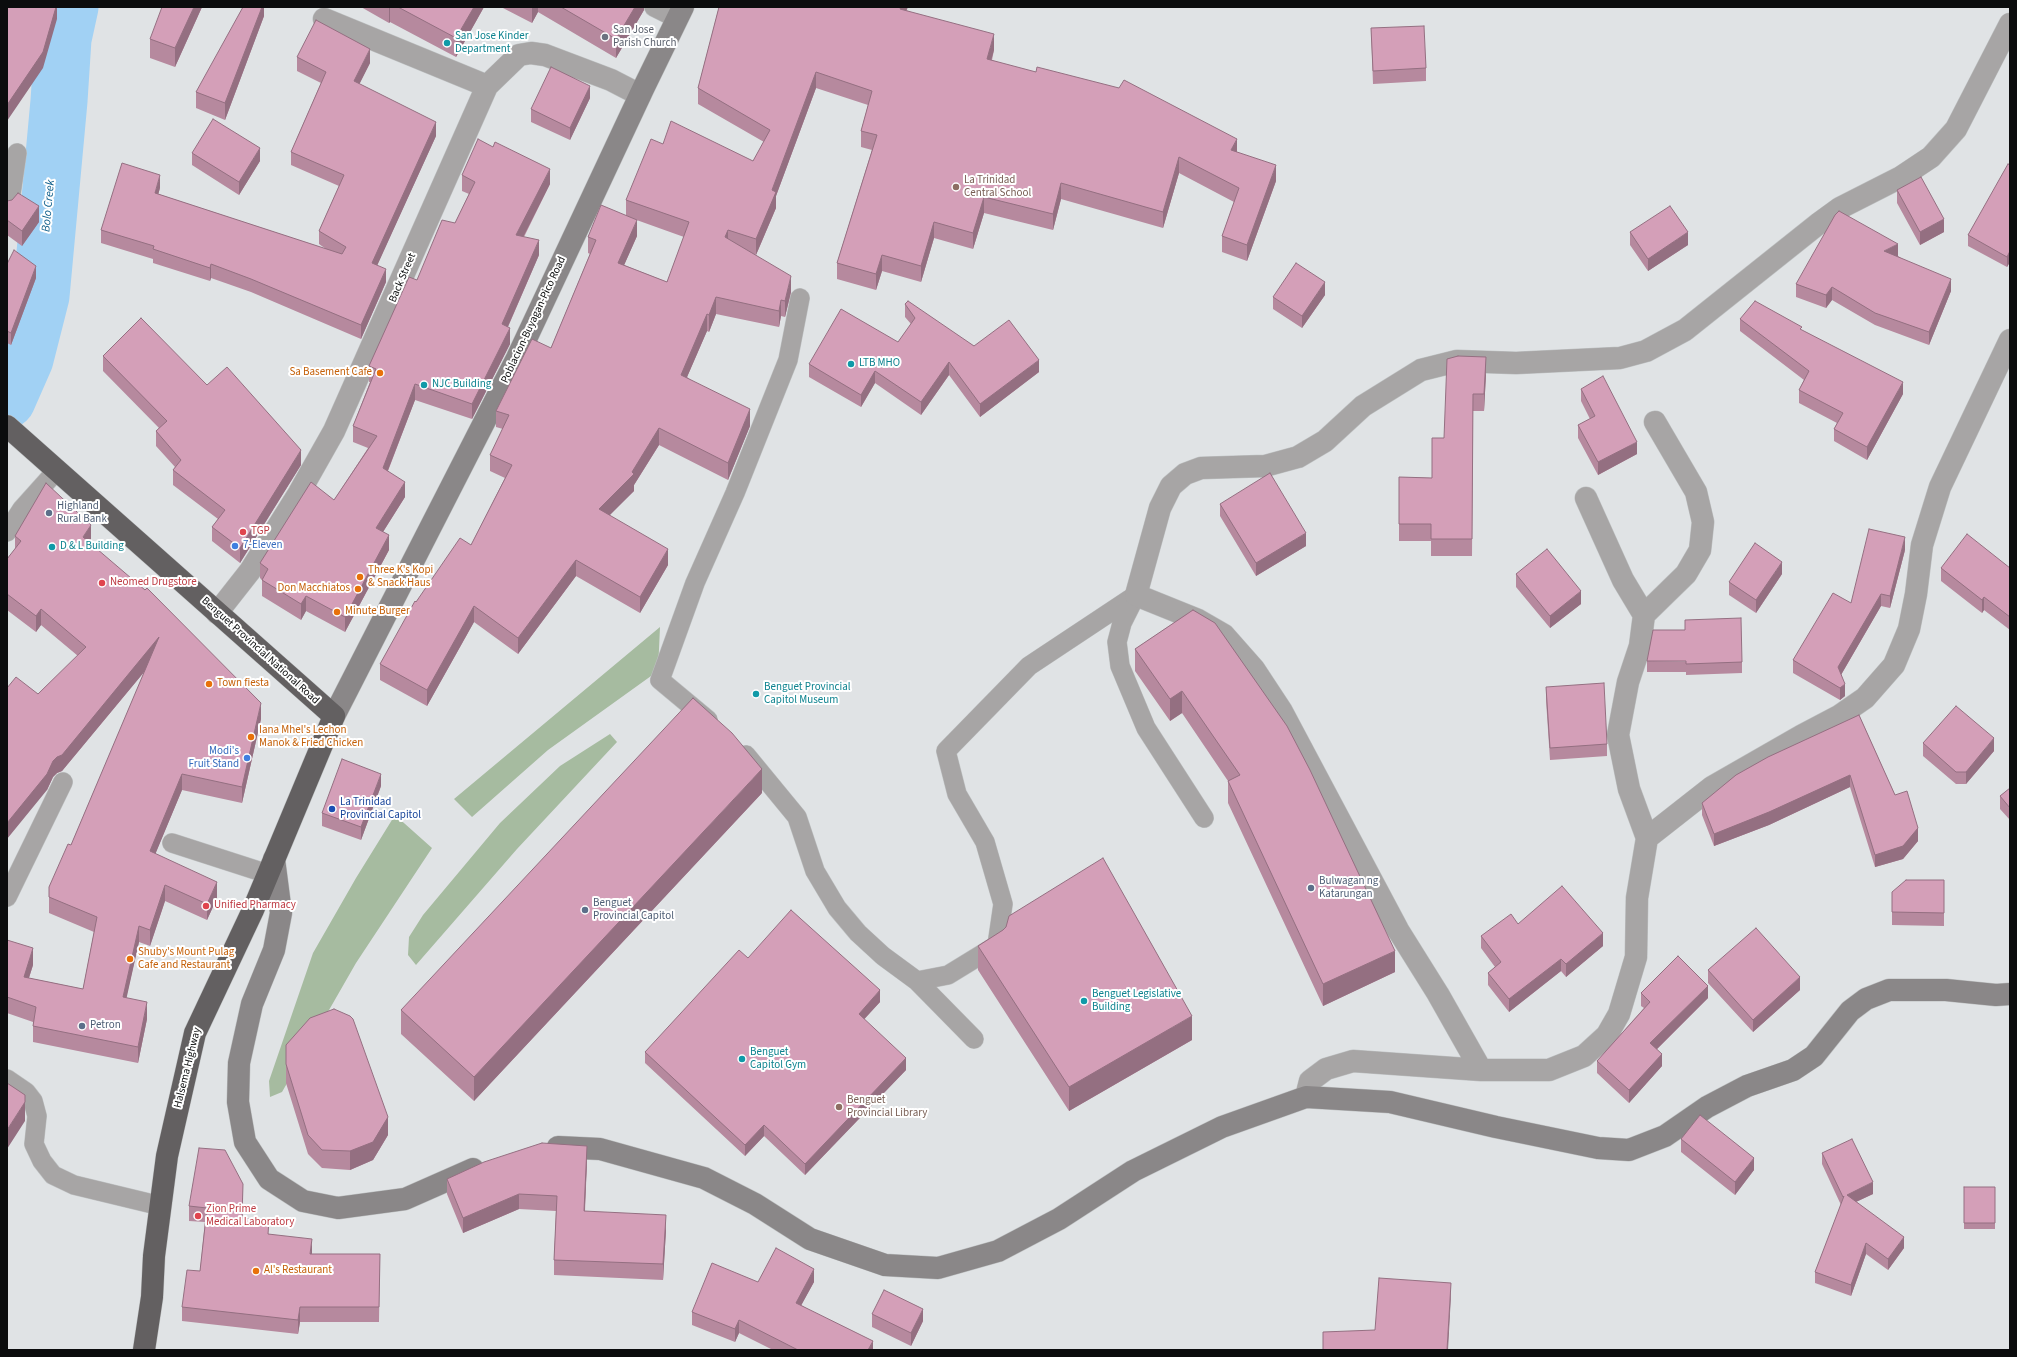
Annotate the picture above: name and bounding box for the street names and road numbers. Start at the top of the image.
street label: Back Street [387,251,419,305]
street label: Poblacion-Buyagan-Pico Road [499,255,569,385]
street label: Benguet Provincial National Road [198,595,322,707]
street label: Halsema Highway [172,1026,204,1110]

